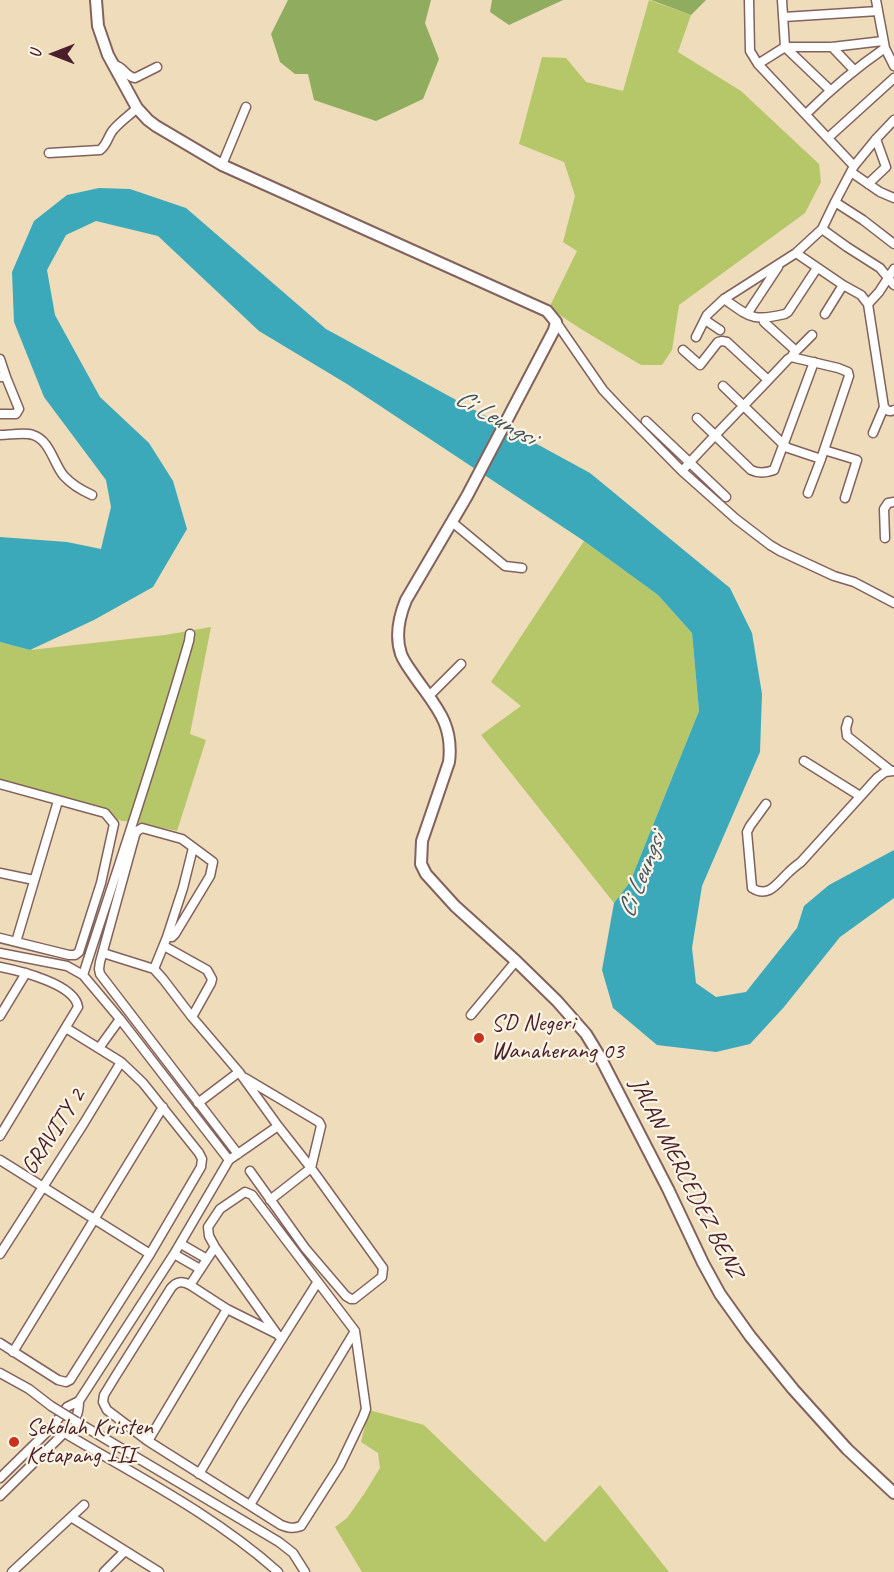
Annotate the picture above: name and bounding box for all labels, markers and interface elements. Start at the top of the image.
north arrow [24,24,84,84]
text: U [26,50,46,58]
water label: Ci Leungsi [449,383,541,453]
water label: Ci Leungsi [611,830,673,922]
place label: SD Negeri Wanaherang 03 [491,1010,624,1066]
marker: SD Negeri Wanaherang 03 [472,1031,486,1045]
street label: JALAN MERCEDEZ BENZ [623,1073,749,1283]
street label: GRAVITY 2 [16,1084,92,1180]
place label: Sekolah Kristen Ketapang III [26,1414,153,1470]
marker: Sekolah Kristen Ketapang III [7,1435,21,1449]

